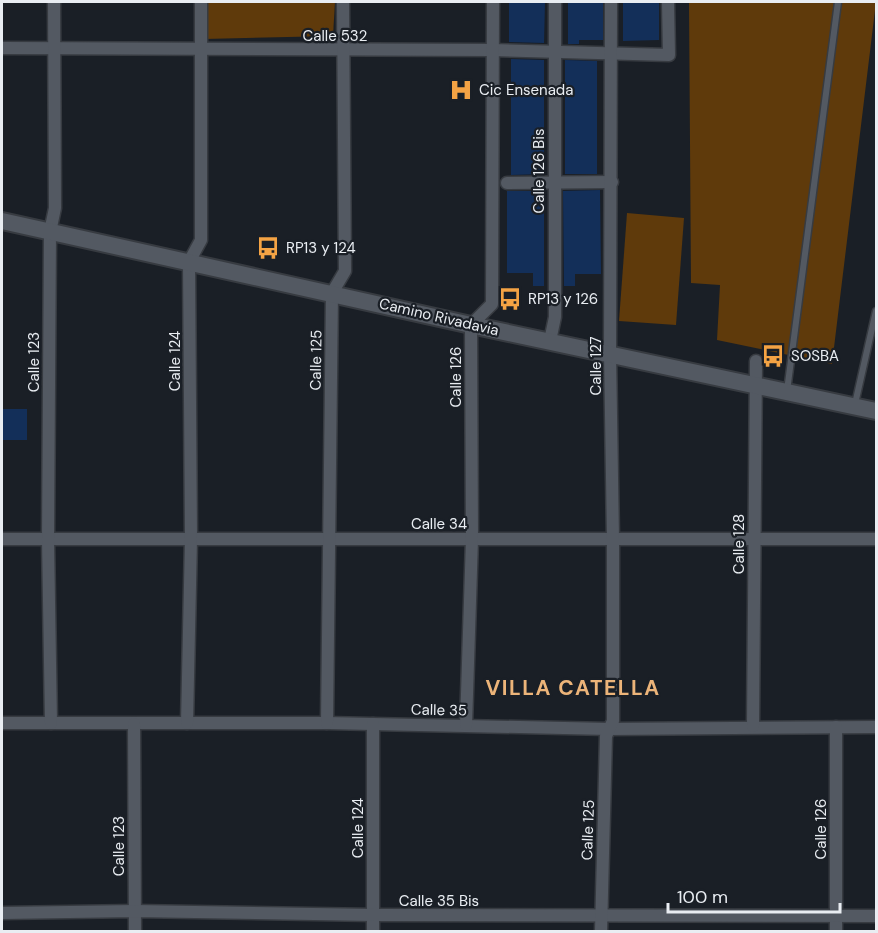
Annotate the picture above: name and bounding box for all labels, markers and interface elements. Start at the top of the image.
street label: Calle 532 [303,26,367,46]
hospital icon: Cic Ensenada [448,77,474,103]
place label: Cic Ensenada [479,80,573,100]
street label: Calle 126 Bis [529,128,549,214]
bus stop icon: RP13 y 124 [255,235,281,261]
place label: RP13 y 124 [286,238,356,258]
bus stop icon: RP13 y 126 [497,286,523,312]
place label: RP13 y 126 [528,289,598,309]
street label: Camino Rivadavia [377,293,501,341]
street label: Calle 125 [305,330,327,390]
street label: Calle 124 [165,331,185,391]
street label: Calle 123 [24,332,44,392]
street label: Calle 127 [586,336,606,396]
bus stop icon: SOSBA [760,343,786,369]
place label: SOSBA [791,346,839,366]
street label: Calle 126 [446,347,466,407]
street label: Calle 34 [411,514,467,534]
street label: Calle 128 [729,514,749,574]
district label: VILLA CATELLA [485,674,661,702]
street label: Calle 35 [411,700,467,720]
street label: Calle 124 [348,798,368,858]
street label: Calle 125 [577,799,599,861]
street label: Calle 126 [811,799,831,859]
street label: Calle 123 [109,816,129,876]
scale bar [668,876,840,914]
text: 100 m [677,885,728,909]
street label: Calle 35 Bis [399,891,479,911]

